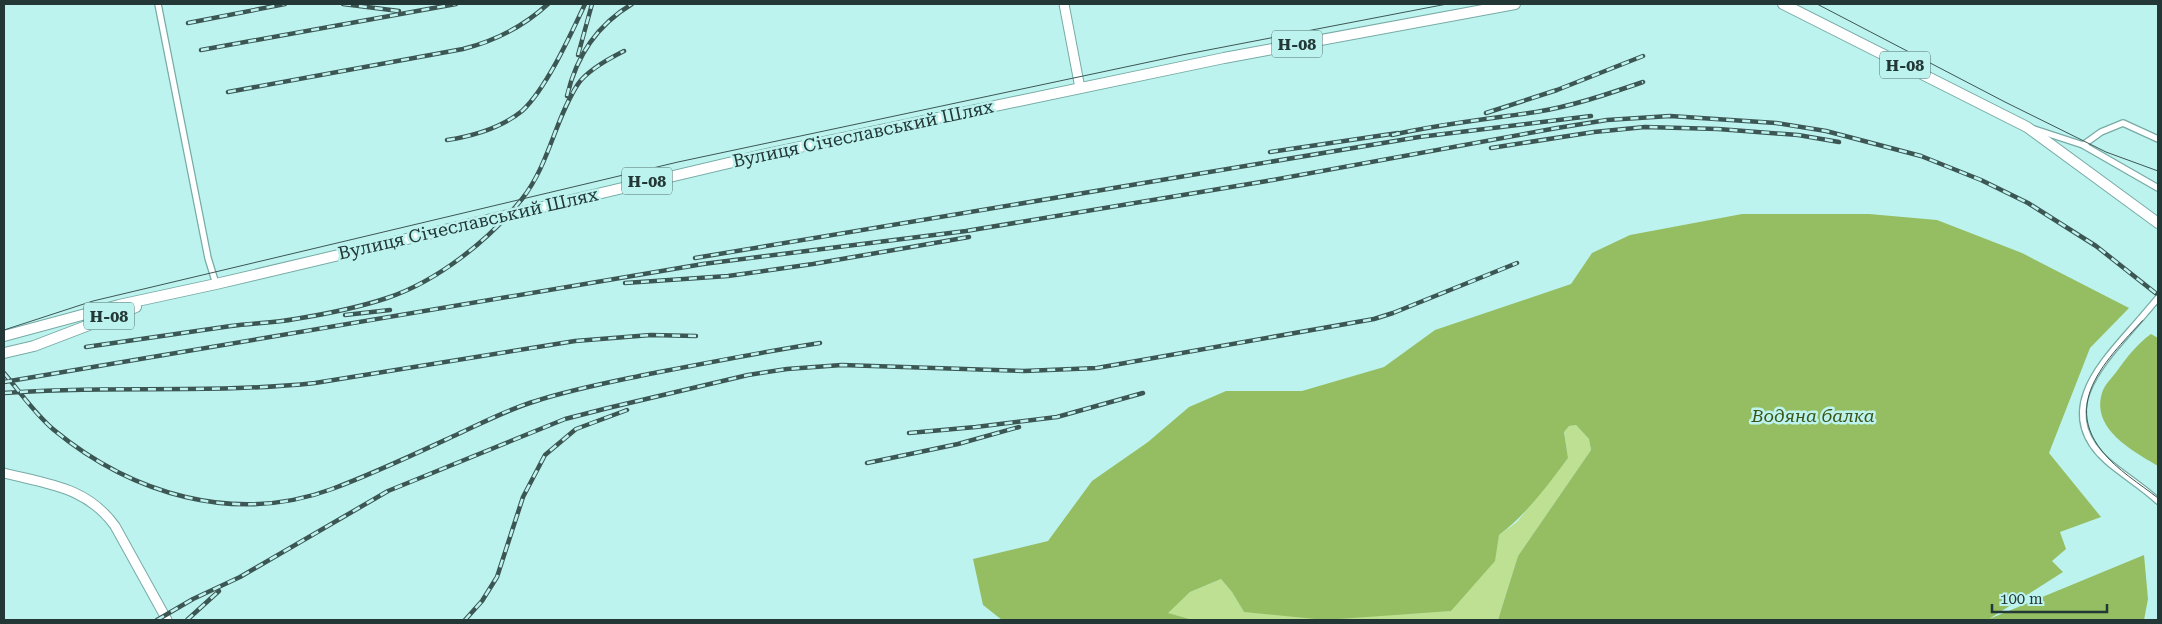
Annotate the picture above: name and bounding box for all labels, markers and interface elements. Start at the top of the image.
road number: Н-08 [1272,31,1322,58]
road number: Н-08 [1880,52,1930,78]
street label: Вулиця Січеславський Шлях [731,95,996,171]
road number: Н-08 [622,168,672,195]
street label: Вулиця Січеславський Шлях [336,183,600,264]
road number: Н-08 [84,302,134,330]
park label: Водяна балка [1750,405,1875,426]
scale bar [1992,582,2107,614]
text: 100 m [2000,590,2043,608]

